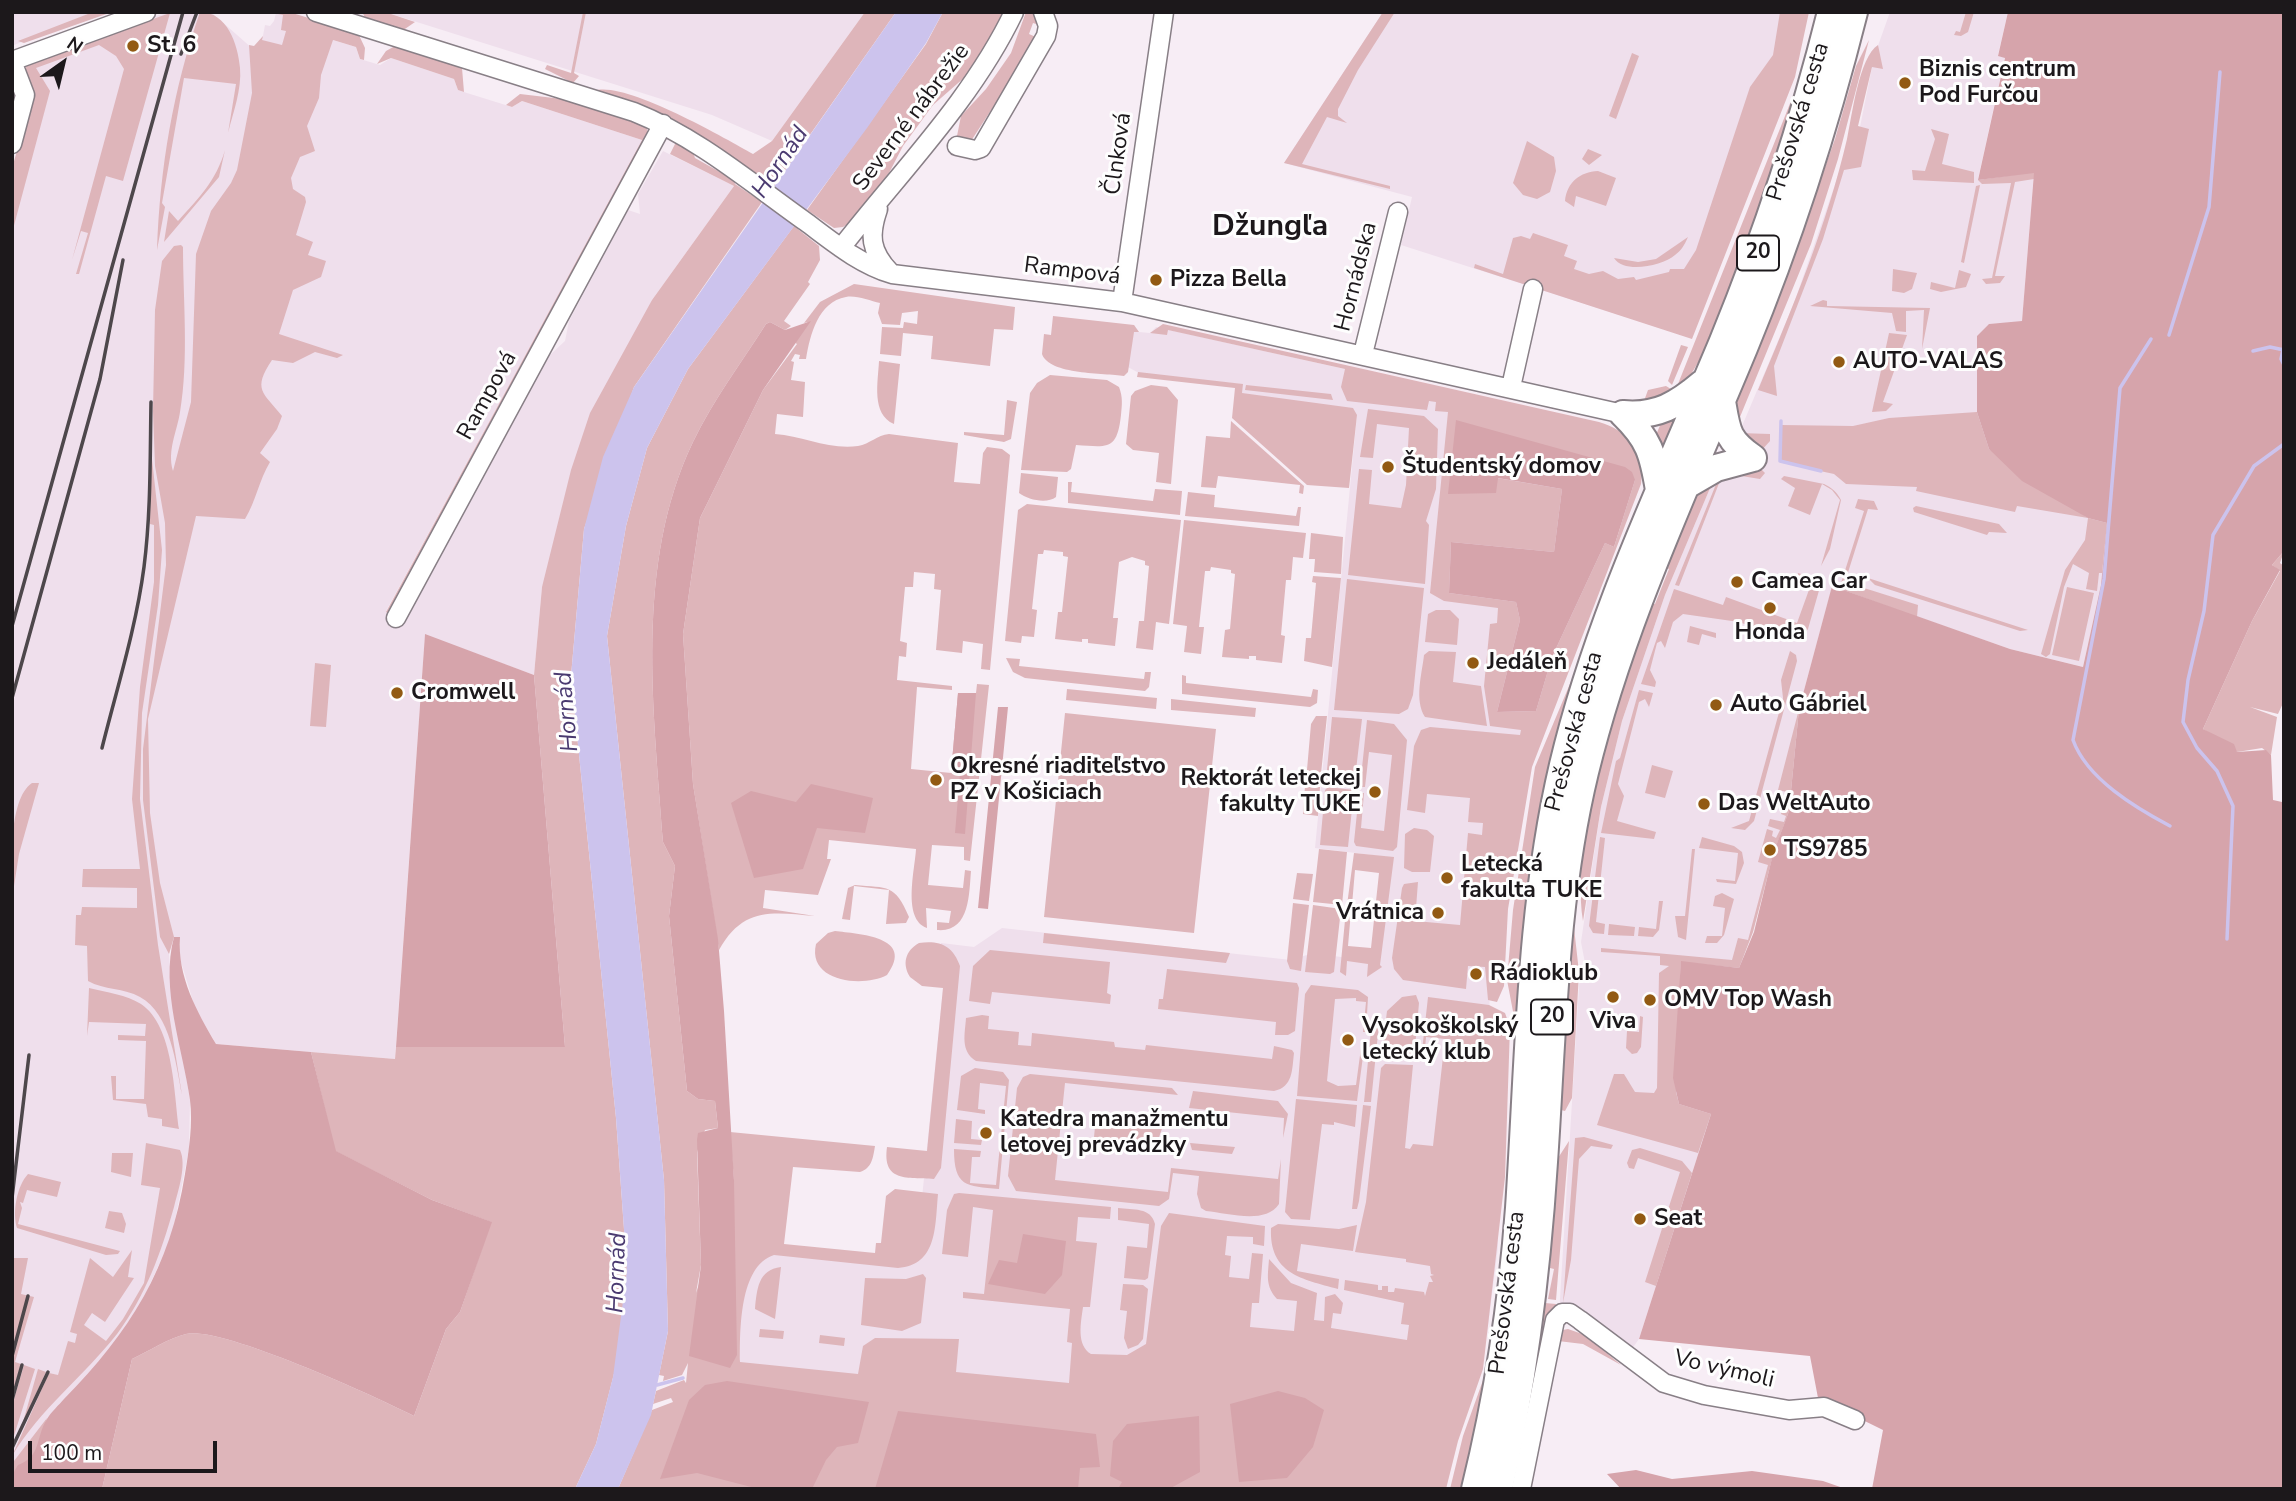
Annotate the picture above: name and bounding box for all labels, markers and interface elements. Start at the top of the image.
north arrow [28,28,98,98]
text: N [62,31,88,60]
place label: St. 6 [147,32,196,60]
marker: St. 6 [125,38,141,54]
street label: Severné nábrežie [848,39,976,197]
street label: Prešovská cesta [1762,39,1836,205]
place label: Biznis centrum Pod Furčou [1919,56,2076,110]
marker: Biznis centrum Pod Furčou [1897,75,1913,91]
street label: Člnková [1100,111,1138,197]
water label: Hornád [747,122,815,204]
district label: Džungľa [1212,210,1328,246]
street label: Hornádska [1330,219,1384,335]
road number: 20 [1737,236,1779,270]
street label: Rampová [1022,252,1122,292]
place label: Pizza Bella [1170,266,1287,294]
marker: Pizza Bella [1148,272,1164,288]
street label: Rampová [452,347,524,445]
place label: AUTO-VALAS [1853,348,2003,376]
marker: AUTO-VALAS [1831,354,1847,370]
place label: Študentský domov [1402,453,1601,481]
marker: Študentský domov [1380,459,1396,475]
place label: Camea Car [1751,568,1867,596]
marker: Camea Car [1729,574,1745,590]
marker: Honda [1762,600,1778,616]
place label: Honda [1735,619,1805,647]
place label: Jedáleň [1487,649,1567,677]
street label: Prešovská cesta [1540,649,1610,815]
marker: Jedáleň [1465,655,1481,671]
water label: Hornád [550,671,586,753]
place label: Cromwell [411,679,515,707]
marker: Cromwell [389,685,405,701]
place label: Auto Gábriel [1730,691,1867,719]
marker: Auto Gábriel [1708,697,1724,713]
place label: Okresné riaditeľstvo PZ v Košiciach [950,753,1166,807]
place label: Rektorát leteckej fakulty TUKE [1180,765,1361,819]
marker: Okresné riaditeľstvo PZ v Košiciach [928,772,944,788]
marker: Rektorát leteckej fakulty TUKE [1367,784,1383,800]
place label: Das WeltAuto [1718,790,1870,818]
marker: Das WeltAuto [1696,796,1712,812]
place label: TS9785 [1784,836,1867,864]
marker: TS9785 [1762,842,1778,858]
place label: Letecká fakulta TUKE [1461,851,1602,905]
marker: Letecká fakulta TUKE [1439,870,1455,886]
place label: Vrátnica [1336,899,1424,927]
marker: Vrátnica [1430,905,1446,921]
place label: Rádioklub [1490,960,1598,988]
marker: Rádioklub [1468,966,1484,982]
place label: OMV Top Wash [1664,986,1832,1014]
marker: Viva [1605,989,1621,1005]
marker: OMV Top Wash [1642,992,1658,1008]
road number: 20 [1531,1000,1573,1034]
place label: Viva [1590,1008,1636,1036]
place label: Vysokoškolský letecký klub [1362,1013,1518,1067]
marker: Vysokoškolský letecký klub [1340,1032,1356,1048]
place label: Katedra manažmentu letovej prevádzky [1000,1106,1228,1160]
marker: Katedra manažmentu letovej prevádzky [978,1125,994,1141]
place label: Seat [1654,1205,1702,1233]
street label: Prešovská cesta [1484,1210,1532,1376]
marker: Seat [1632,1211,1648,1227]
water label: Hornád [602,1232,634,1314]
street label: Vo výmoli [1671,1345,1777,1395]
scale bar [32,1428,220,1472]
text: 100 m [41,1439,102,1467]

